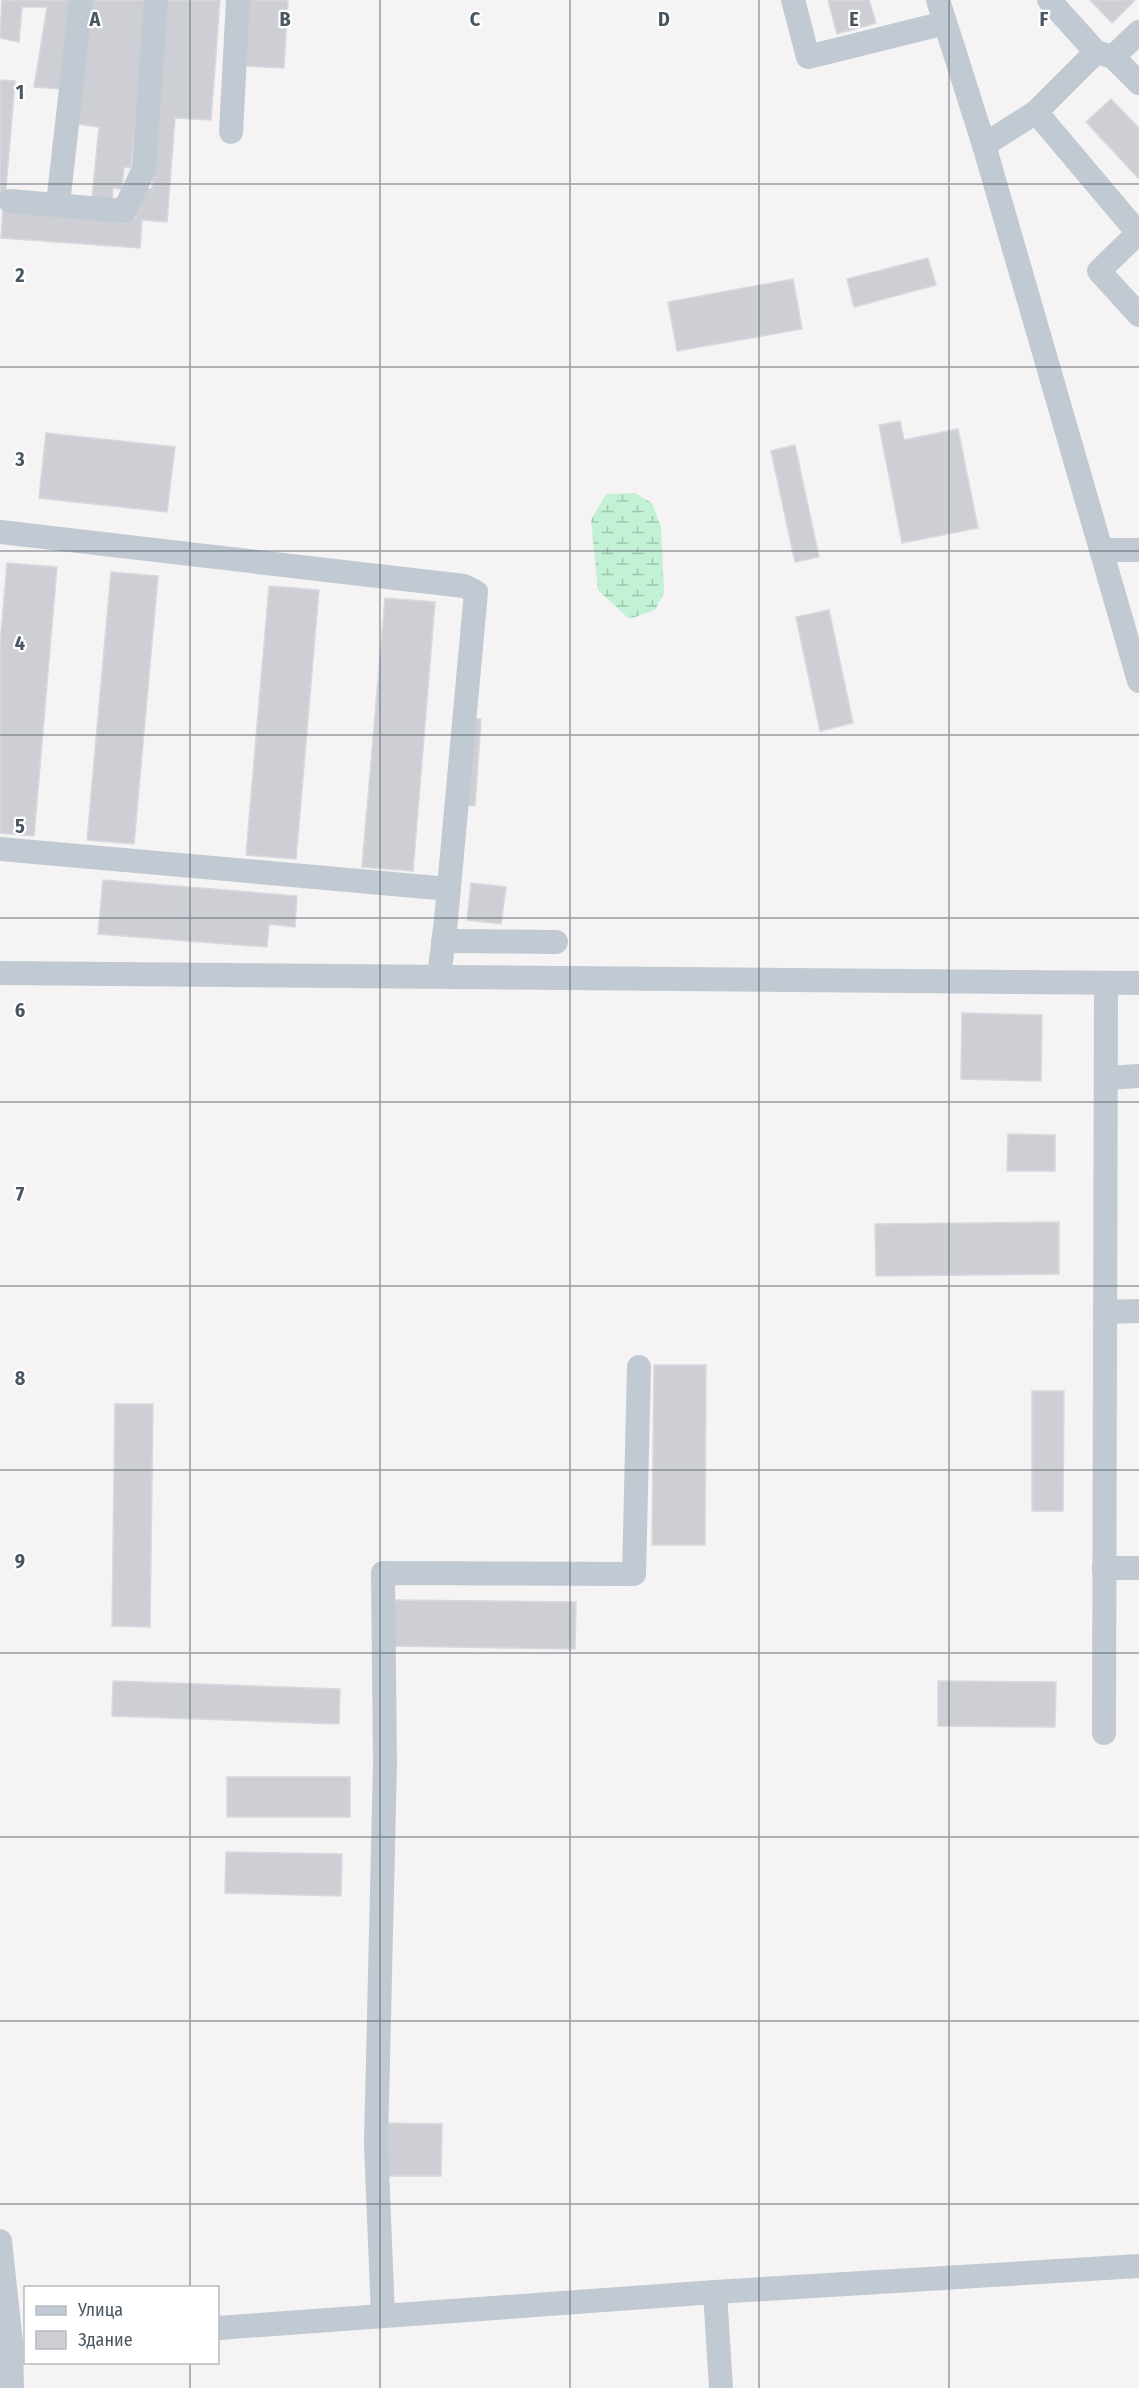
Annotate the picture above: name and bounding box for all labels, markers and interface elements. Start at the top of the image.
text: A [89,7,102,31]
text: B [279,7,291,31]
text: C [470,7,481,31]
text: D [658,7,670,31]
text: E [849,7,859,31]
text: F [1040,7,1049,31]
text: 1 [16,80,24,104]
text: 2 [14,263,25,287]
text: 3 [14,447,25,471]
text: 4 [15,631,25,655]
text: 5 [15,814,25,838]
text: 6 [15,998,25,1022]
text: 7 [16,1182,25,1206]
text: 8 [15,1366,26,1390]
text: 9 [15,1549,25,1573]
legend [24,2286,219,2364]
text: Улица [77,2299,123,2321]
text: Здание [78,2329,133,2351]

